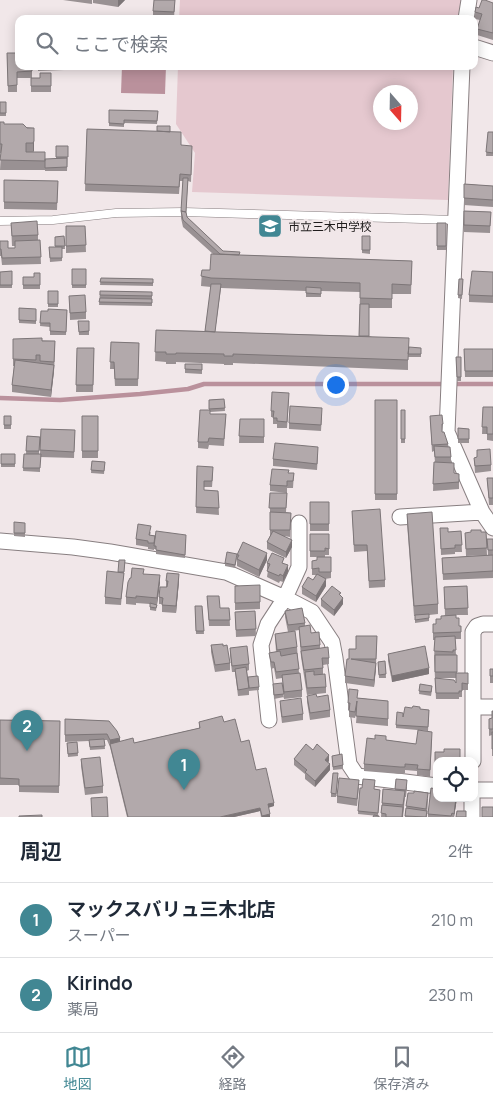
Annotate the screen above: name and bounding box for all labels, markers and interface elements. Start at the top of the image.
search box [15,15,478,70]
icon: search [33,29,61,57]
text: ここで検索 [73,31,168,57]
north arrow [373,85,418,130]
school or university icon: 市立三木中学校 [257,213,283,239]
place label: 市立三木中学校 [288,218,372,235]
your location [323,372,349,398]
pin: 2 [11,710,43,751]
pin: 1 [168,749,200,790]
map controls [433,757,478,802]
button: locate [433,757,478,802]
text: 周辺 [20,837,62,865]
text: 2件 [448,840,473,862]
text: マックスバリュ三木北店 [67,896,275,922]
text: 1 [32,909,40,931]
text: 210 m [431,909,473,931]
text: スーパー [67,924,131,946]
text: Kirindo [67,970,133,996]
text: 2 [31,984,41,1006]
text: 230 m [429,984,473,1006]
text: 薬局 [67,998,99,1020]
tab: 地図 [64,1043,92,1093]
tab: 経路 [219,1043,247,1093]
tab: 保存済み [374,1043,430,1093]

